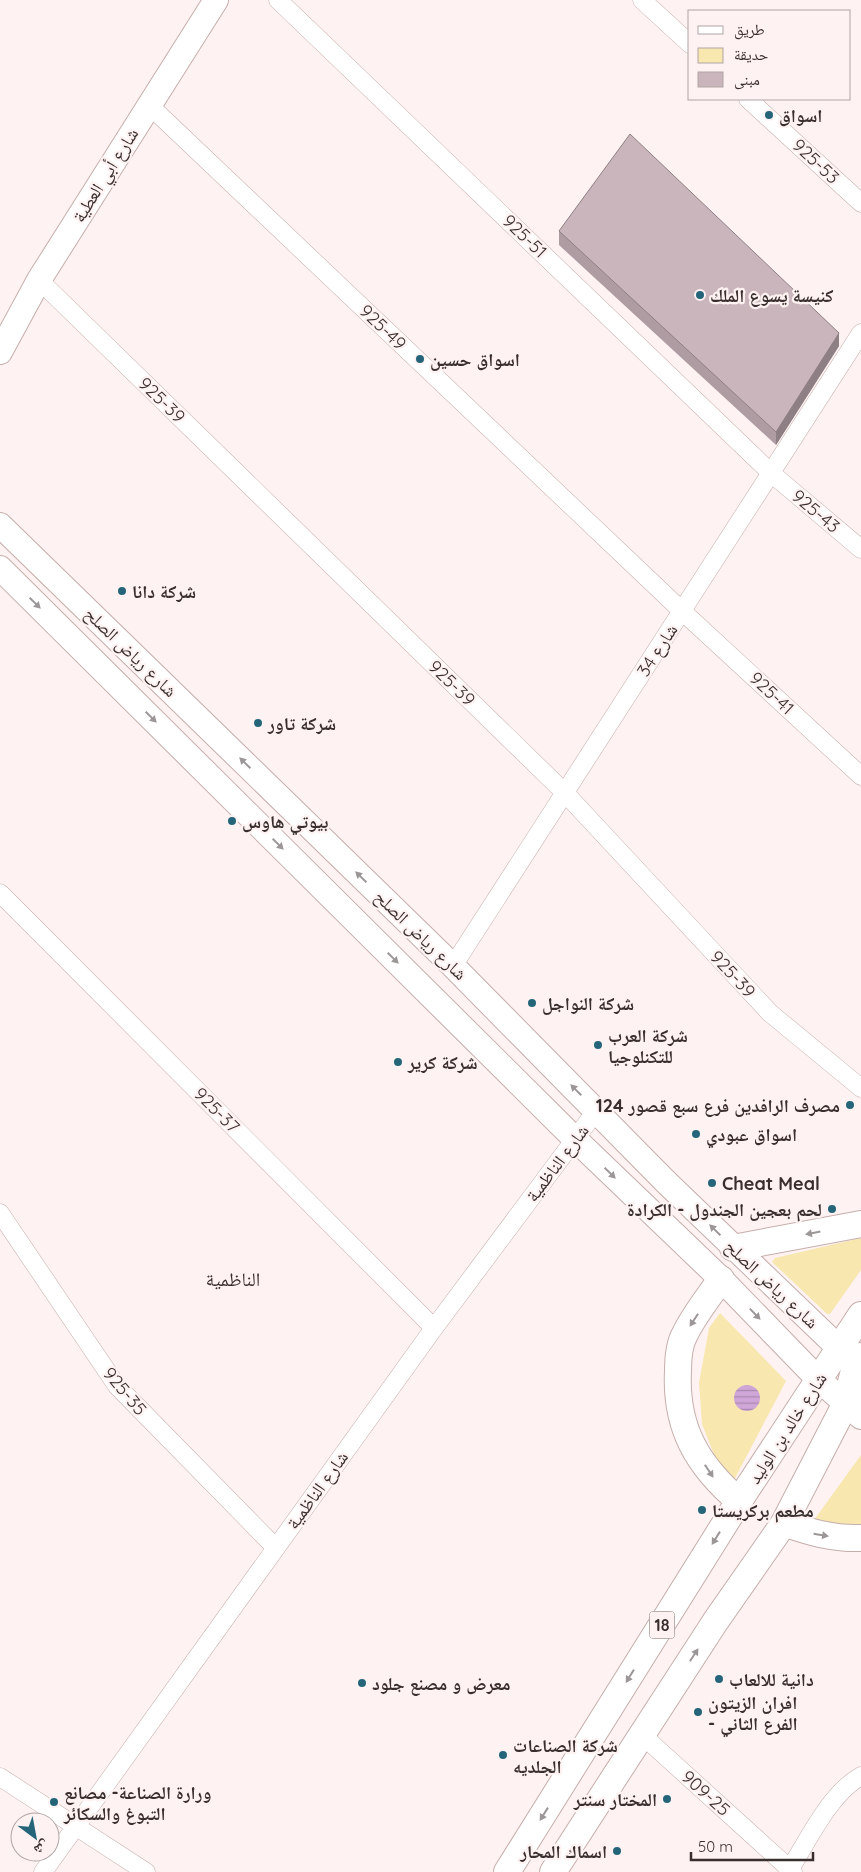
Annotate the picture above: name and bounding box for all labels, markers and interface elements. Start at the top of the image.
legend [688,10,851,100]
text: طريق [734,20,765,40]
text: حديقة [734,45,769,64]
text: مبنى [734,70,760,90]
place label: اسواق [779,104,822,127]
marker: اسواق [763,109,775,121]
street label: شارع أبي العطية [67,123,146,228]
street label: 925-53 [788,133,844,189]
street label: 925-51 [498,209,552,263]
place label: كنيسة يسوع الملك [710,284,833,307]
marker: كنيسة يسوع الملك [694,289,706,301]
street label: 925-49 [355,299,411,355]
place label: اسواق حسين [430,348,520,371]
marker: اسواق حسين [414,353,426,365]
street label: 925-39 [134,372,190,428]
street label: 925-43 [787,484,845,538]
place label: شركة دانا [132,580,196,603]
marker: شركة دانا [116,585,128,597]
one-way arrow [29,596,41,608]
street label: شارع رياض الصلح [79,602,182,703]
street label: شارع 34 [632,619,682,681]
street label: 925-39 [424,655,480,711]
street label: 925-41 [745,667,799,719]
one-way arrow [144,710,156,722]
place label: شركة تاور [267,712,336,735]
marker: شركة تاور [252,717,264,729]
one-way arrow [239,757,251,769]
place label: بيوتي هاوس [242,810,328,836]
marker: بيوتي هاوس [226,815,238,827]
one-way arrow [272,837,284,849]
one-way arrow [356,871,368,883]
street label: شارع رياض الصلح [369,885,472,986]
street label: 925-39 [705,946,761,1002]
one-way arrow [387,952,399,964]
place label: شركة النواجل [542,992,634,1015]
marker: شركة النواجل [526,997,538,1009]
place label: شركة العرب للتكنلوجيا [608,1024,688,1068]
marker: شركة العرب للتكنلوجيا [592,1039,604,1051]
place label: شركة كرير [407,1051,477,1074]
marker: شركة كرير [392,1056,404,1068]
street label: 925-37 [189,1082,245,1138]
one-way arrow [570,1085,582,1097]
place label: مصرف الرافدين فرع سبع قصور 124 [596,1094,840,1118]
marker: مصرف الرافدين فرع سبع قصور 124 [844,1099,856,1111]
street label: شارع الناظمية [520,1120,594,1206]
place label: اسواق عبودي [706,1123,797,1149]
marker: اسواق عبودي [690,1128,702,1140]
one-way arrow [603,1167,615,1179]
place label: Cheat Meal [722,1172,820,1195]
marker: Cheat Meal [706,1177,718,1189]
place label: لحم بعجين الجندول - الكرادة [627,1198,822,1222]
marker: لحم بعجين الجندول - الكرادة [826,1203,838,1215]
one-way arrow [709,1224,721,1236]
one-way arrow [805,1229,821,1237]
street label: شارع رياض الصلح [720,1235,824,1334]
district label: الناظمية [206,1267,260,1291]
one-way arrow [749,1308,761,1320]
one-way arrow [689,1313,699,1326]
street label: 925-35 [98,1362,152,1420]
street label: شارع خالد بن الوليد [742,1368,832,1488]
street label: شارع الناظمية [281,1446,353,1534]
one-way arrow [704,1464,714,1478]
place label: مطعم بركريستا [712,1499,814,1523]
marker: مطعم بركريستا [696,1504,708,1516]
one-way arrow [814,1531,830,1539]
one-way arrow [712,1532,721,1545]
road number: 18 [650,1612,674,1638]
one-way arrow [689,1648,698,1662]
place label: دانية للالعاب [729,1668,814,1691]
one-way arrow [625,1669,635,1682]
place label: معرض و مصنع جلود [372,1672,510,1696]
marker: دانية للالعاب [713,1673,725,1685]
marker: معرض و مصنع جلود [356,1677,368,1689]
place label: افران الزيتون - الفرع الثاني [708,1691,798,1738]
marker: افران الزيتون - الفرع الثاني [692,1706,704,1718]
place label: شركة الصناعات الجلديه [513,1734,618,1778]
marker: شركة الصناعات الجلديه [497,1749,509,1761]
street label: 909-25 [677,1765,735,1821]
place label: ورارة الصناعة- مصانع التبوغ والسكائر [63,1781,211,1825]
place label: المختار سنتر [573,1788,657,1811]
marker: المختار سنتر [661,1793,673,1805]
marker: ورارة الصناعة- مصانع التبوغ والسكائر [48,1796,60,1808]
one-way arrow [539,1807,548,1820]
north arrow [10,1812,60,1862]
scale bar [691,1830,814,1862]
text: ش [31,1836,53,1860]
text: 50 m [698,1837,733,1856]
place label: اسماك المحار [519,1840,607,1863]
marker: اسماك المحار [611,1845,623,1857]

